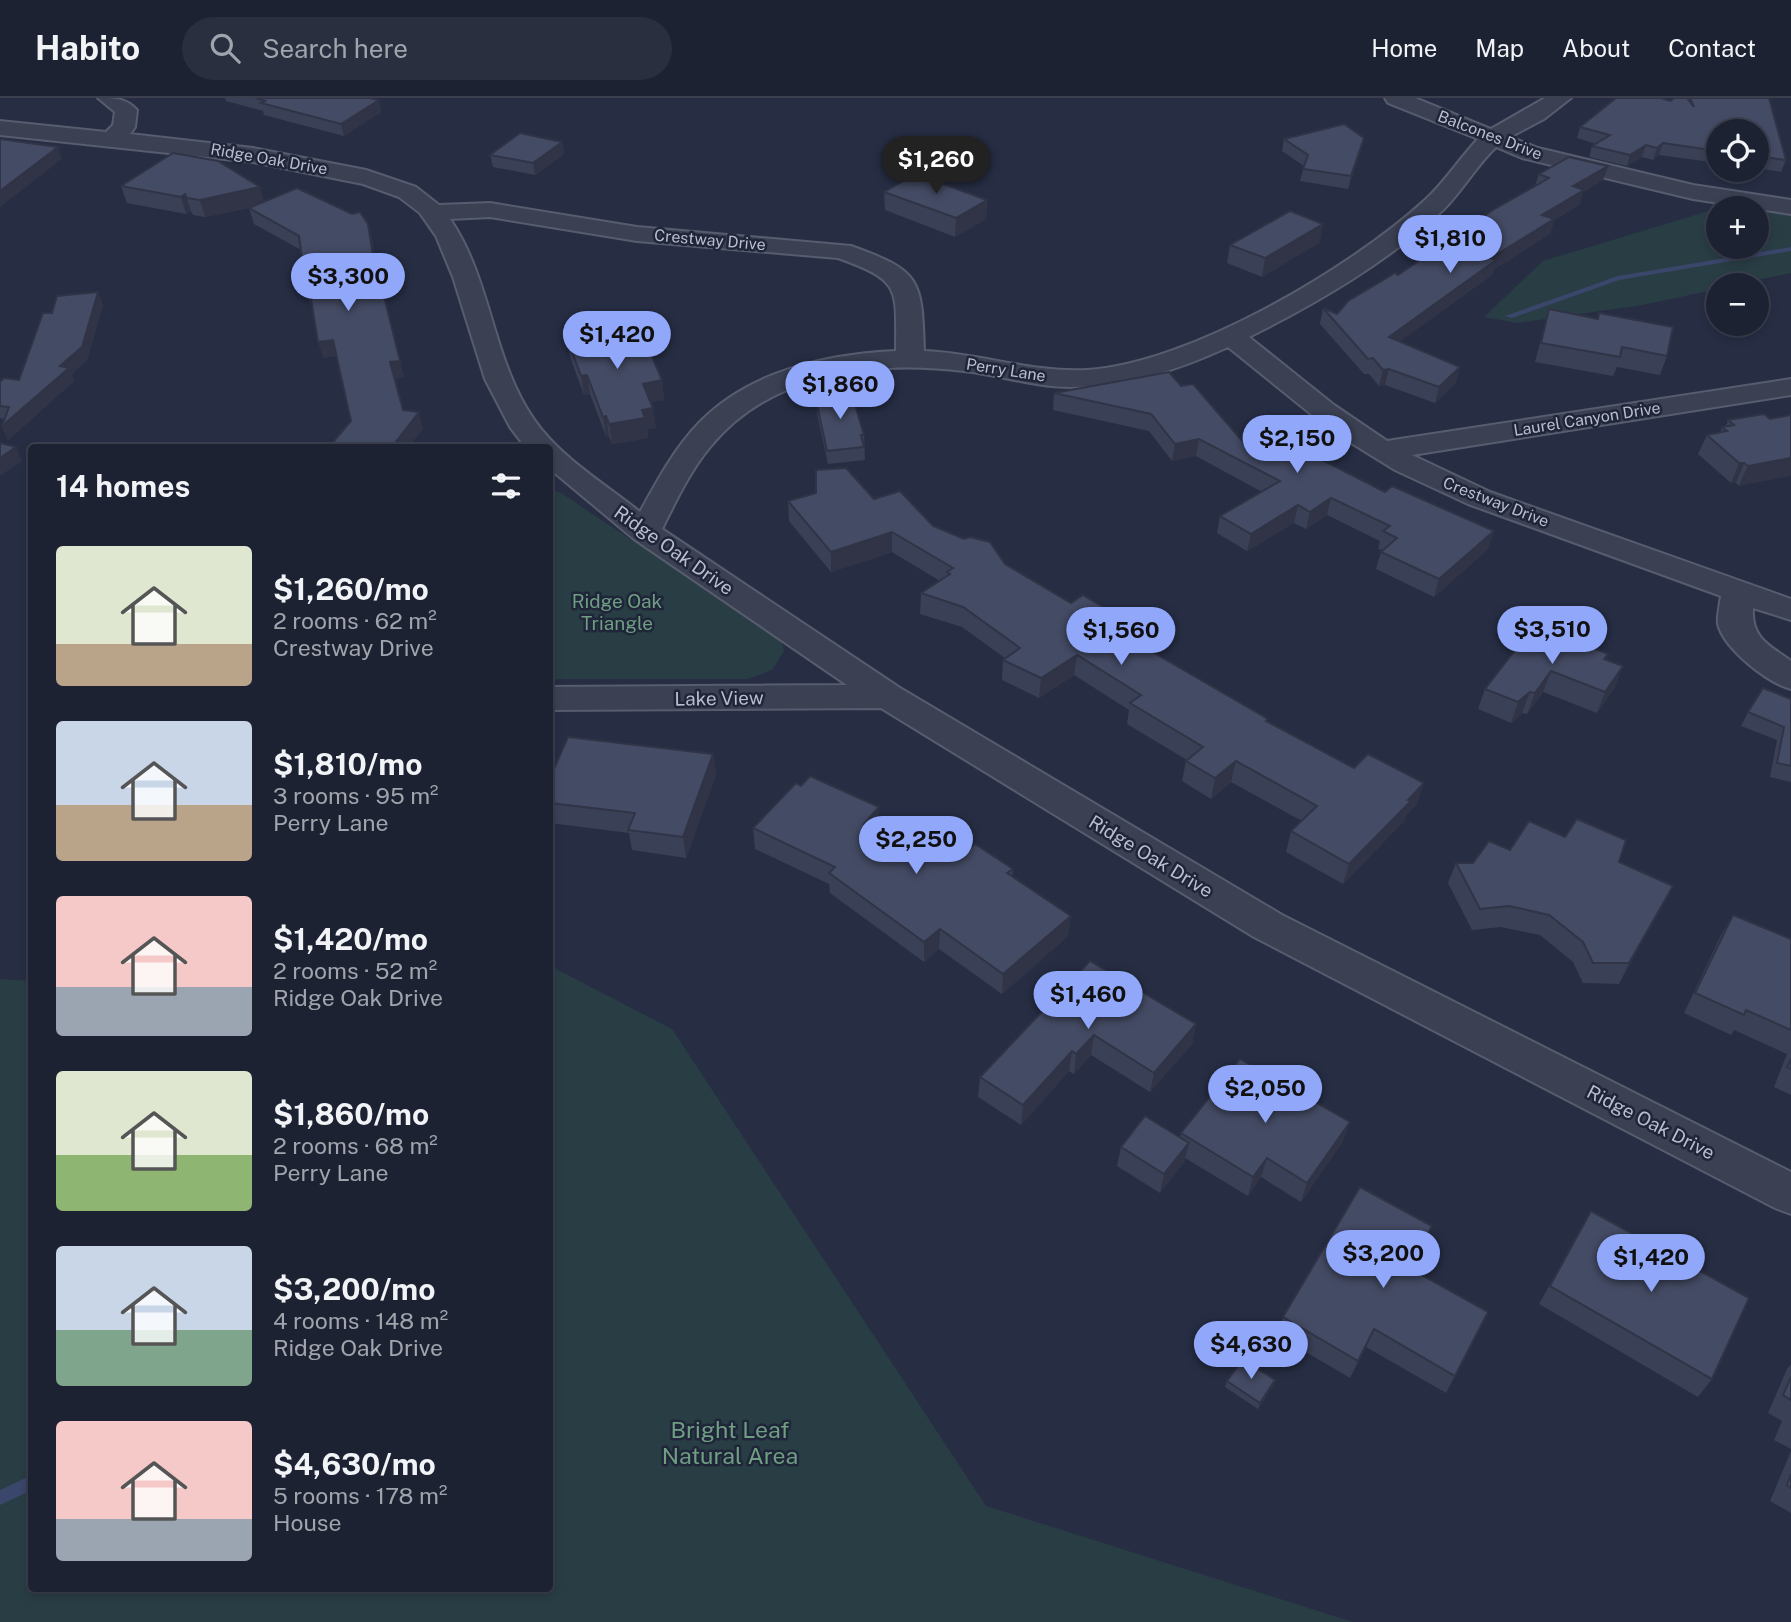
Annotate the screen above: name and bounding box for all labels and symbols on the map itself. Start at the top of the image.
street label: Balcones Drive [1435,106,1545,164]
pin: $1,260 [879,136,993,196]
street label: Ridge Oak Drive [209,139,329,179]
pin: $1,810 [1393,216,1507,275]
street label: Crestway Drive [653,226,767,254]
pin: $3,300 [291,254,405,313]
pin: $1,420 [560,312,674,371]
street label: Perry Lane [965,354,1047,386]
pin: $1,860 [783,362,897,421]
street label: Laurel Canyon Drive [1512,398,1662,440]
pin: $2,150 [1240,416,1354,475]
street label: Crestway Drive [1440,473,1552,531]
street label: Ridge Oak Drive [610,501,738,599]
park label: Ridge Oak Triangle [572,590,663,634]
pin: $3,510 [1495,606,1609,666]
pin: $1,560 [1064,608,1178,667]
street label: Lake View [674,686,764,710]
street label: Ridge Oak Drive [1085,810,1217,902]
pin: $2,250 [859,816,973,876]
pin: $1,460 [1031,972,1145,1031]
pin: $2,050 [1208,1066,1322,1125]
street label: Ridge Oak Drive [1583,1080,1719,1164]
pin: $3,200 [1326,1230,1440,1290]
pin: $1,420 [1594,1234,1708,1294]
pin: $4,630 [1194,1322,1308,1381]
park label: Bright Leaf Natural Area [662,1416,798,1469]

